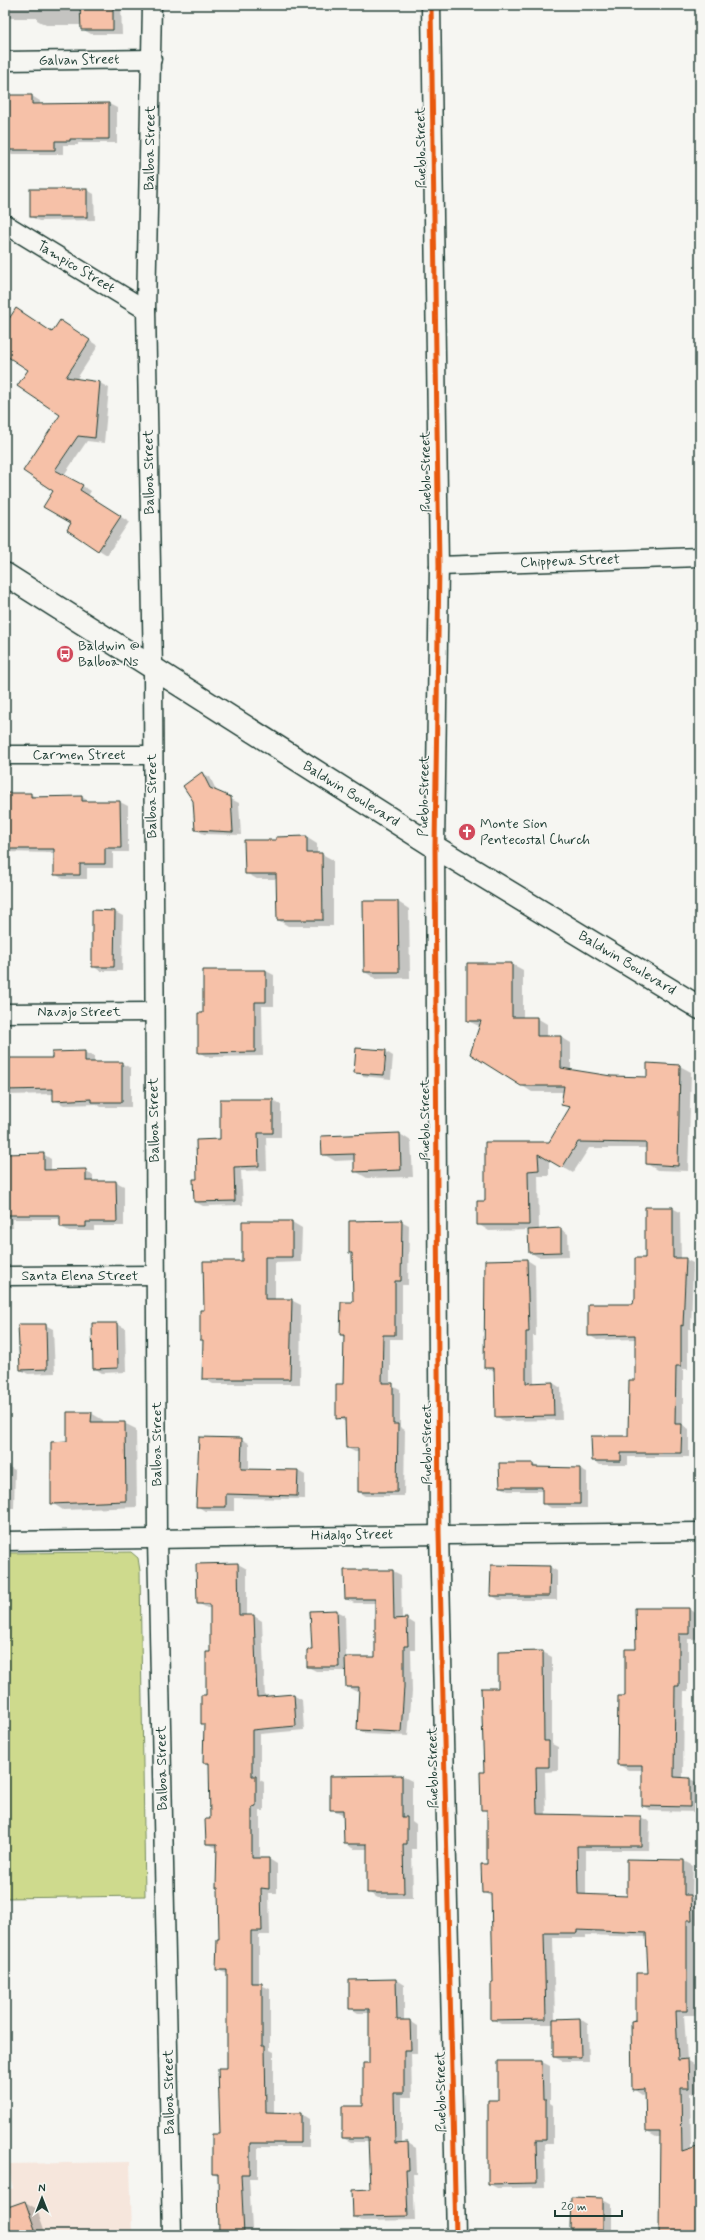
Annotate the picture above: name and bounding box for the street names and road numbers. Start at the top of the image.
street label: Galvan Street [38,50,120,70]
street label: Balboa Street [140,105,160,191]
street label: Pueblo Street [411,106,431,189]
street label: Tampico Street [34,237,118,297]
street label: Balboa Street [139,429,159,515]
street label: Pueblo Street [416,430,436,513]
street label: Chippewa Street [520,550,621,572]
street label: Carmen Street [32,746,126,764]
street label: Balboa Street [143,753,161,838]
street label: Pueblo Street [414,754,434,837]
street label: Baldwin Boulevard [299,757,403,831]
street label: Baldwin Boulevard [575,927,679,999]
street label: Navajo Street [37,1003,121,1021]
street label: Balboa Street [144,1077,164,1163]
street label: Pueblo Street [416,1079,434,1161]
street label: Santa Elena Street [22,1267,139,1285]
street label: Balboa Street [148,1401,166,1486]
street label: Pueblo Street [418,1403,436,1485]
street label: Hidalgo Street [311,1525,393,1545]
street label: Balboa Street [152,1725,172,1811]
street label: Pueblo Street [423,1726,443,1809]
street label: Balboa Street [159,2049,179,2135]
street label: Pueblo Street [431,2050,451,2133]

